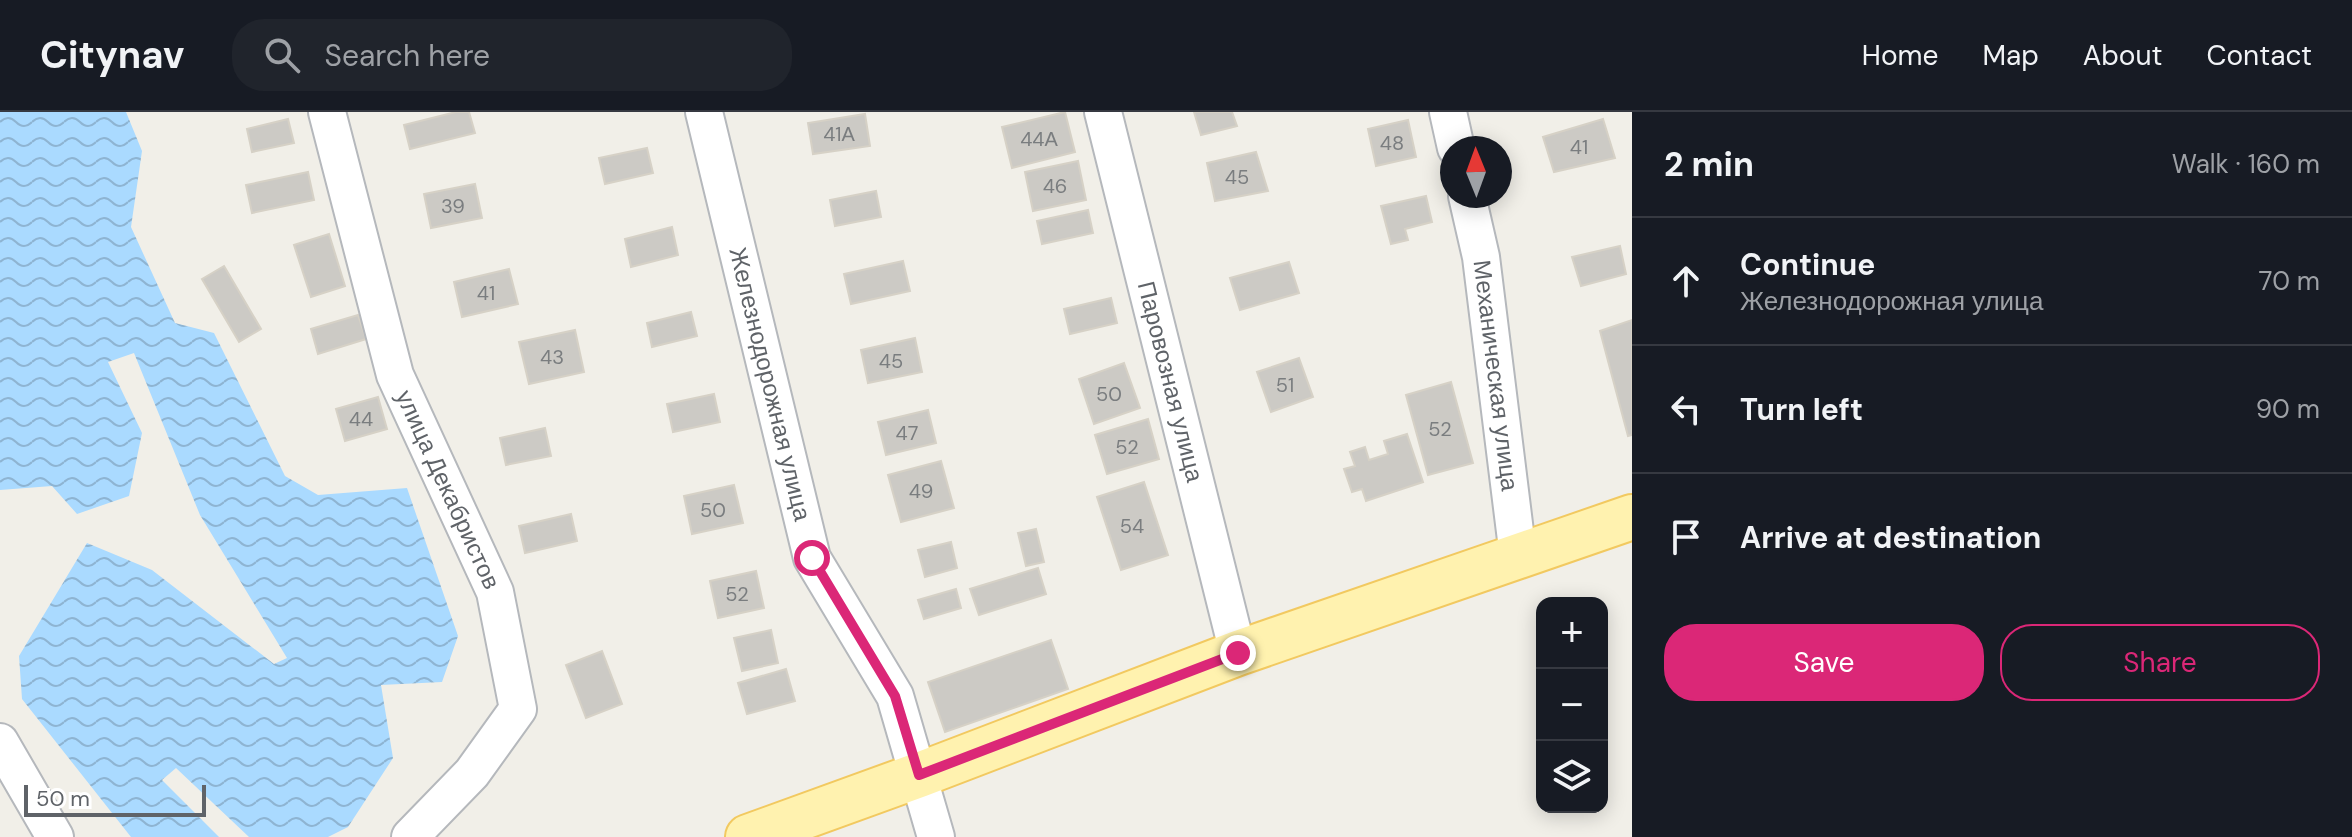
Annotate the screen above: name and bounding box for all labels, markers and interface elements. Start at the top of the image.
search box [232,19,792,91]
text: Citynav [40,30,184,80]
icon: search [260,33,304,77]
text: Search here [324,36,490,75]
text: Home [1862,37,1938,74]
text: Map [1982,37,2039,74]
text: About [2083,37,2162,74]
text: Contact [2206,37,2312,74]
house number: 41А [823,121,856,147]
house number: 44А [1020,126,1058,152]
house number: 48 [1380,130,1404,156]
house number: 41 [1570,134,1588,160]
north arrow [1440,136,1512,208]
text: 2 min [1664,142,1754,187]
text: Walk · 160 m [2172,147,2320,181]
house number: 45 [1225,164,1249,190]
house number: 46 [1043,173,1067,199]
house number: 39 [441,193,465,219]
street label: Железнодорожная улица [722,244,819,524]
text: Continue [1740,245,1875,284]
street label: Механическая улица [1467,258,1526,493]
icon: ahead [1664,259,1708,303]
text: 70 m [2259,264,2320,298]
street label: Паровозная улица [1131,278,1211,486]
house number: 41 [477,280,495,306]
text: Железнодорожная улица [1740,284,2043,318]
house number: 43 [540,344,564,370]
house number: 45 [879,348,903,374]
house number: 51 [1276,372,1294,398]
house number: 50 [1096,381,1122,407]
street label: улица Декабристов [389,385,508,594]
icon: left [1664,387,1708,431]
text: Turn left [1740,390,1863,429]
text: 90 m [2256,392,2320,426]
house number: 44 [349,406,373,432]
house number: 52 [1428,416,1452,442]
house number: 47 [896,420,918,446]
house number: 52 [1115,434,1139,460]
house number: 49 [909,478,933,504]
house number: 50 [700,497,726,523]
house number: 54 [1120,513,1144,539]
icon: arrive [1664,515,1708,559]
text: Arrive at destination [1740,518,2041,557]
route start [794,540,830,576]
house number: 52 [725,581,749,607]
map controls [1536,597,1608,813]
button: + [1536,597,1608,669]
button: Save [1664,624,1984,701]
button: Share [2000,624,2320,701]
route end [1220,635,1256,671]
button: − [1536,669,1608,741]
button: layers [1536,741,1608,813]
scale bar [24,781,206,817]
text: 50 m [36,784,90,813]

